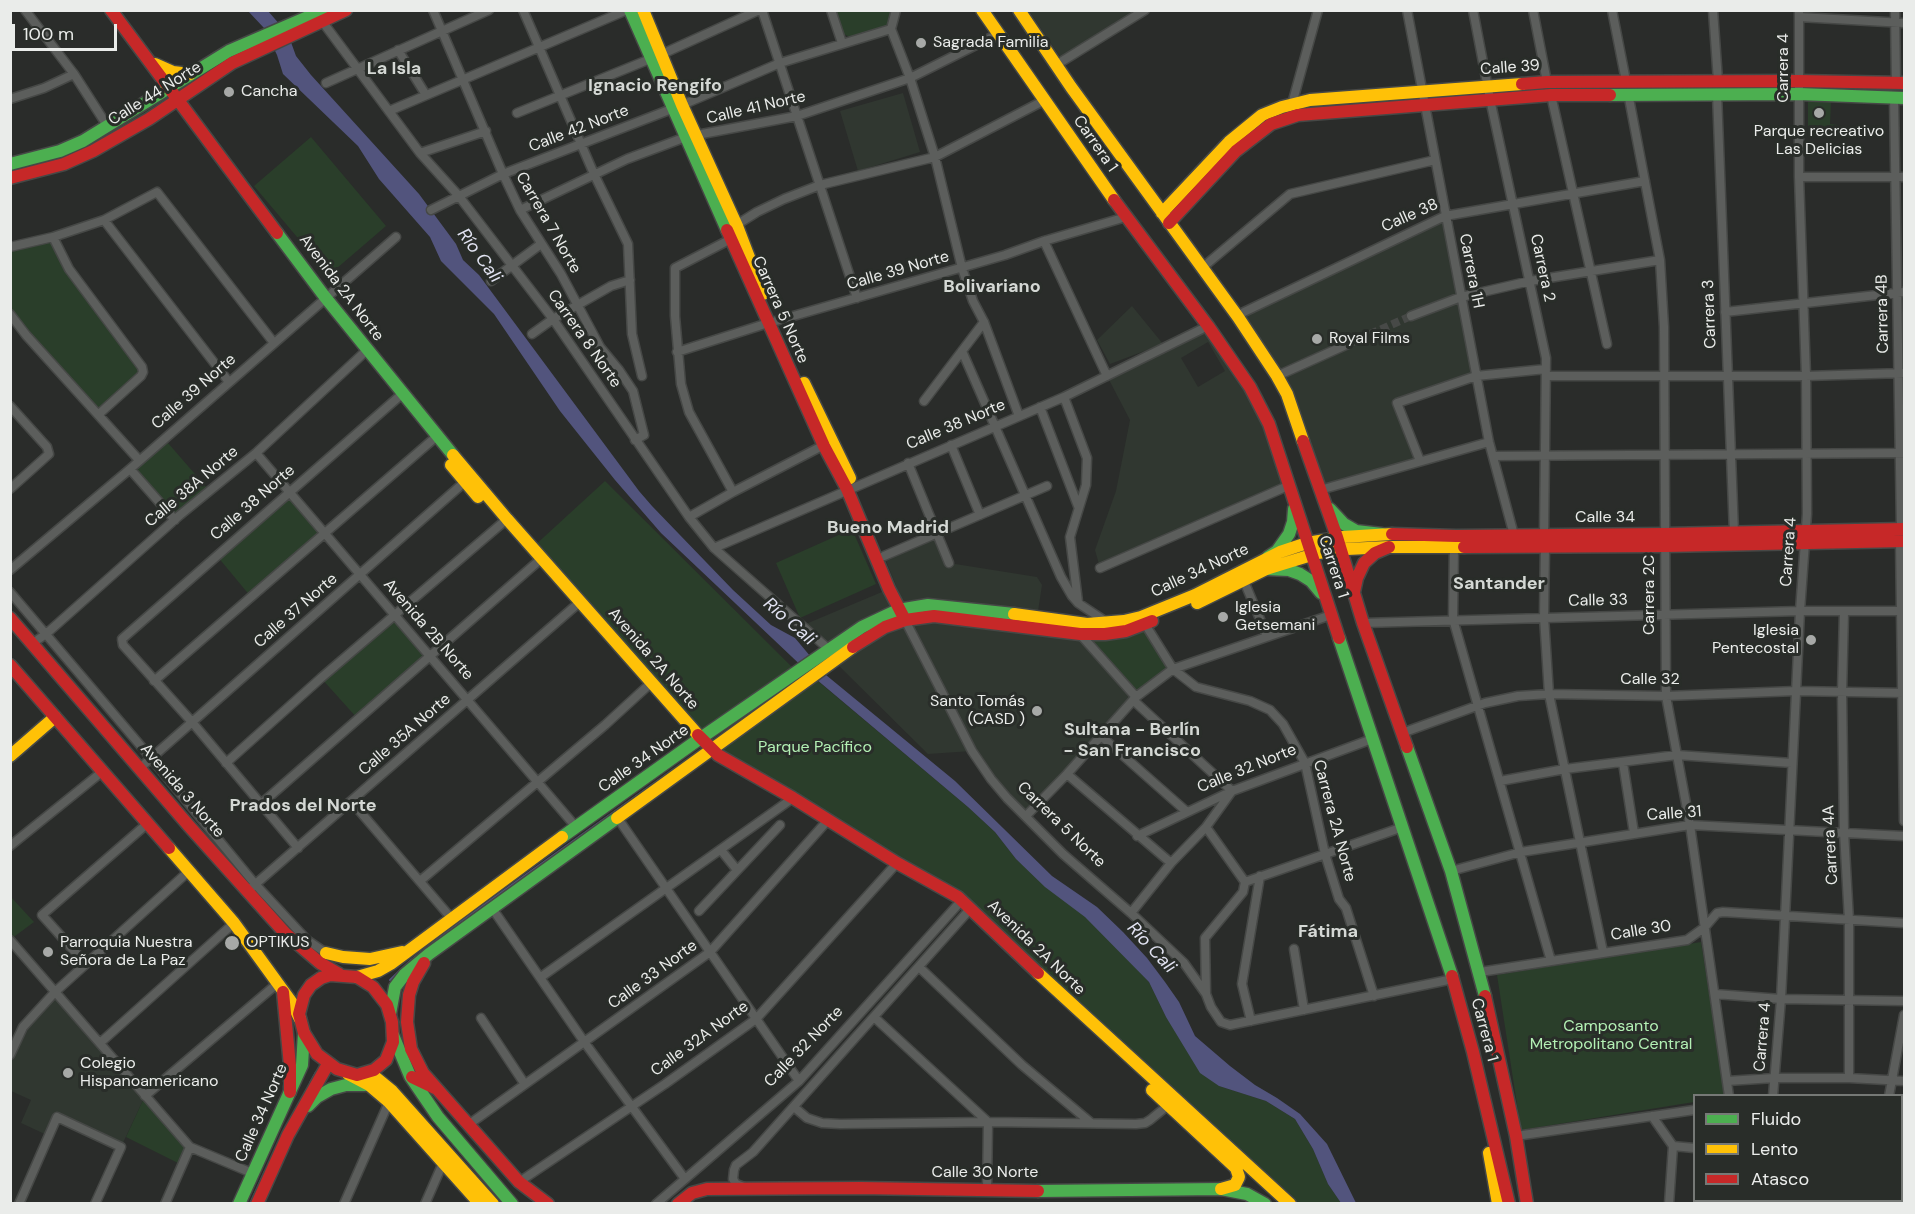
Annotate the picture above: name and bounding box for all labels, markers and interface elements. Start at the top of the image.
scale bar [15,12,120,50]
text: 100 m [23,22,74,46]
place label: Sagrada Familia [933,33,1048,53]
street label: Carrera 4 [1774,33,1794,103]
marker: Sagrada Familia [914,36,928,50]
street label: Calle 39 [1480,56,1540,80]
street label: Calle 44 Norte [105,58,205,130]
district label: La Isla [367,58,421,80]
district label: Ignacio Rengifo [588,75,722,97]
place label: Cancha [241,82,297,102]
marker: Cancha [222,85,236,99]
street label: Calle 41 Norte [705,87,807,129]
street label: Calle 42 Norte [526,101,632,157]
marker: Parque recreativo Las Delicias [1812,106,1826,120]
street label: Carrera 1 [1069,112,1121,176]
place label: Parque recreativo Las Delicias [1754,122,1884,160]
street label: Carrera 7 Norte [511,169,585,277]
street label: Calle 38 [1379,195,1441,237]
water label: Río Cali [452,225,506,287]
street label: Avenida 2A Norte [295,231,387,345]
street label: Carrera 1H [1454,232,1488,310]
street label: Carrera 2 [1525,232,1559,304]
street label: Calle 39 Norte [845,247,951,295]
street label: Carrera 5 Norte [748,253,812,367]
street label: Carrera 4B [1873,274,1893,354]
district label: Bolivariano [943,276,1041,298]
street label: Carrera 3 [1699,279,1721,349]
street label: Carrera 8 Norte [543,286,625,392]
place label: Royal Films [1329,329,1410,349]
marker: Royal Films [1310,332,1324,346]
street label: Calle 39 Norte [148,350,240,434]
street label: Calle 38 Norte [904,396,1008,454]
street label: Calle 38A Norte [141,442,243,532]
street label: Calle 38 Norte [207,461,299,545]
street label: Calle 34 [1575,508,1635,528]
district label: Bueno Madrid [827,517,949,539]
street label: Carrera 4 [1777,517,1801,587]
street label: Carrera 1 [1314,533,1352,601]
street label: Calle 34 Norte [1148,540,1252,602]
street label: Carrera 2C [1640,555,1660,635]
street label: Calle 37 Norte [250,570,342,652]
district label: Santander [1453,573,1545,595]
street label: Avenida 2B Norte [379,576,477,684]
street label: Calle 33 [1568,591,1628,611]
water label: Río Cali [759,594,819,650]
place label: Iglesia Getsemani [1235,598,1315,636]
street label: Avenida 2A Norte [604,604,702,714]
marker: Iglesia Getsemani [1216,610,1230,624]
place label: Iglesia Pentecostal [1712,621,1799,659]
marker: Iglesia Pentecostal [1804,633,1818,647]
street label: Calle 32 [1620,670,1680,690]
street label: Calle 35A Norte [355,690,455,780]
place label: Santo Tomás (CASD ) [930,692,1025,730]
marker: Santo Tomás (CASD ) [1030,704,1044,718]
district label: Sultana - Berlín - San Francisco [1063,719,1201,762]
street label: Calle 34 Norte [595,721,693,797]
park label: Parque Pacífico [758,738,872,758]
street label: Avenida 3 Norte [136,740,228,842]
street label: Calle 32 Norte [1195,740,1299,798]
street label: Carrera 2A Norte [1309,758,1359,884]
street label: Carrera 5 Norte [1013,778,1109,872]
district label: Prados del Norte [229,795,377,817]
street label: Calle 31 [1646,803,1702,825]
street label: Carrera 4A [1819,805,1843,885]
street label: Avenida 2A Norte [983,896,1089,1000]
street label: Calle 30 [1609,917,1673,945]
water label: Río Cali [1122,918,1180,978]
district label: Fátima [1298,921,1358,943]
place label: Parroquia Nuestra Señora de La Paz [60,933,193,971]
place label: OPTIKUS [246,933,309,953]
marker: OPTIKUS [223,934,241,952]
street label: Calle 33 Norte [605,936,701,1014]
marker: Parroquia Nuestra Señora de La Paz [41,945,55,959]
street label: Carrera 1 [1466,996,1502,1064]
street label: Calle 32A Norte [648,997,752,1081]
street label: Calle 32 Norte [761,1002,847,1092]
street label: Carrera 4 [1750,1002,1776,1072]
park label: Camposanto Metropolitano Central [1530,1017,1692,1055]
place label: Colegio Hispanoamericano [80,1054,218,1092]
street label: Calle 34 Norte [232,1061,292,1165]
marker: Colegio Hispanoamericano [61,1066,75,1080]
legend [1693,1094,1903,1202]
text: Fluido [1751,1107,1801,1131]
text: Lento [1751,1137,1798,1161]
street label: Calle 30 Norte [932,1163,1038,1183]
text: Atasco [1751,1167,1809,1191]

